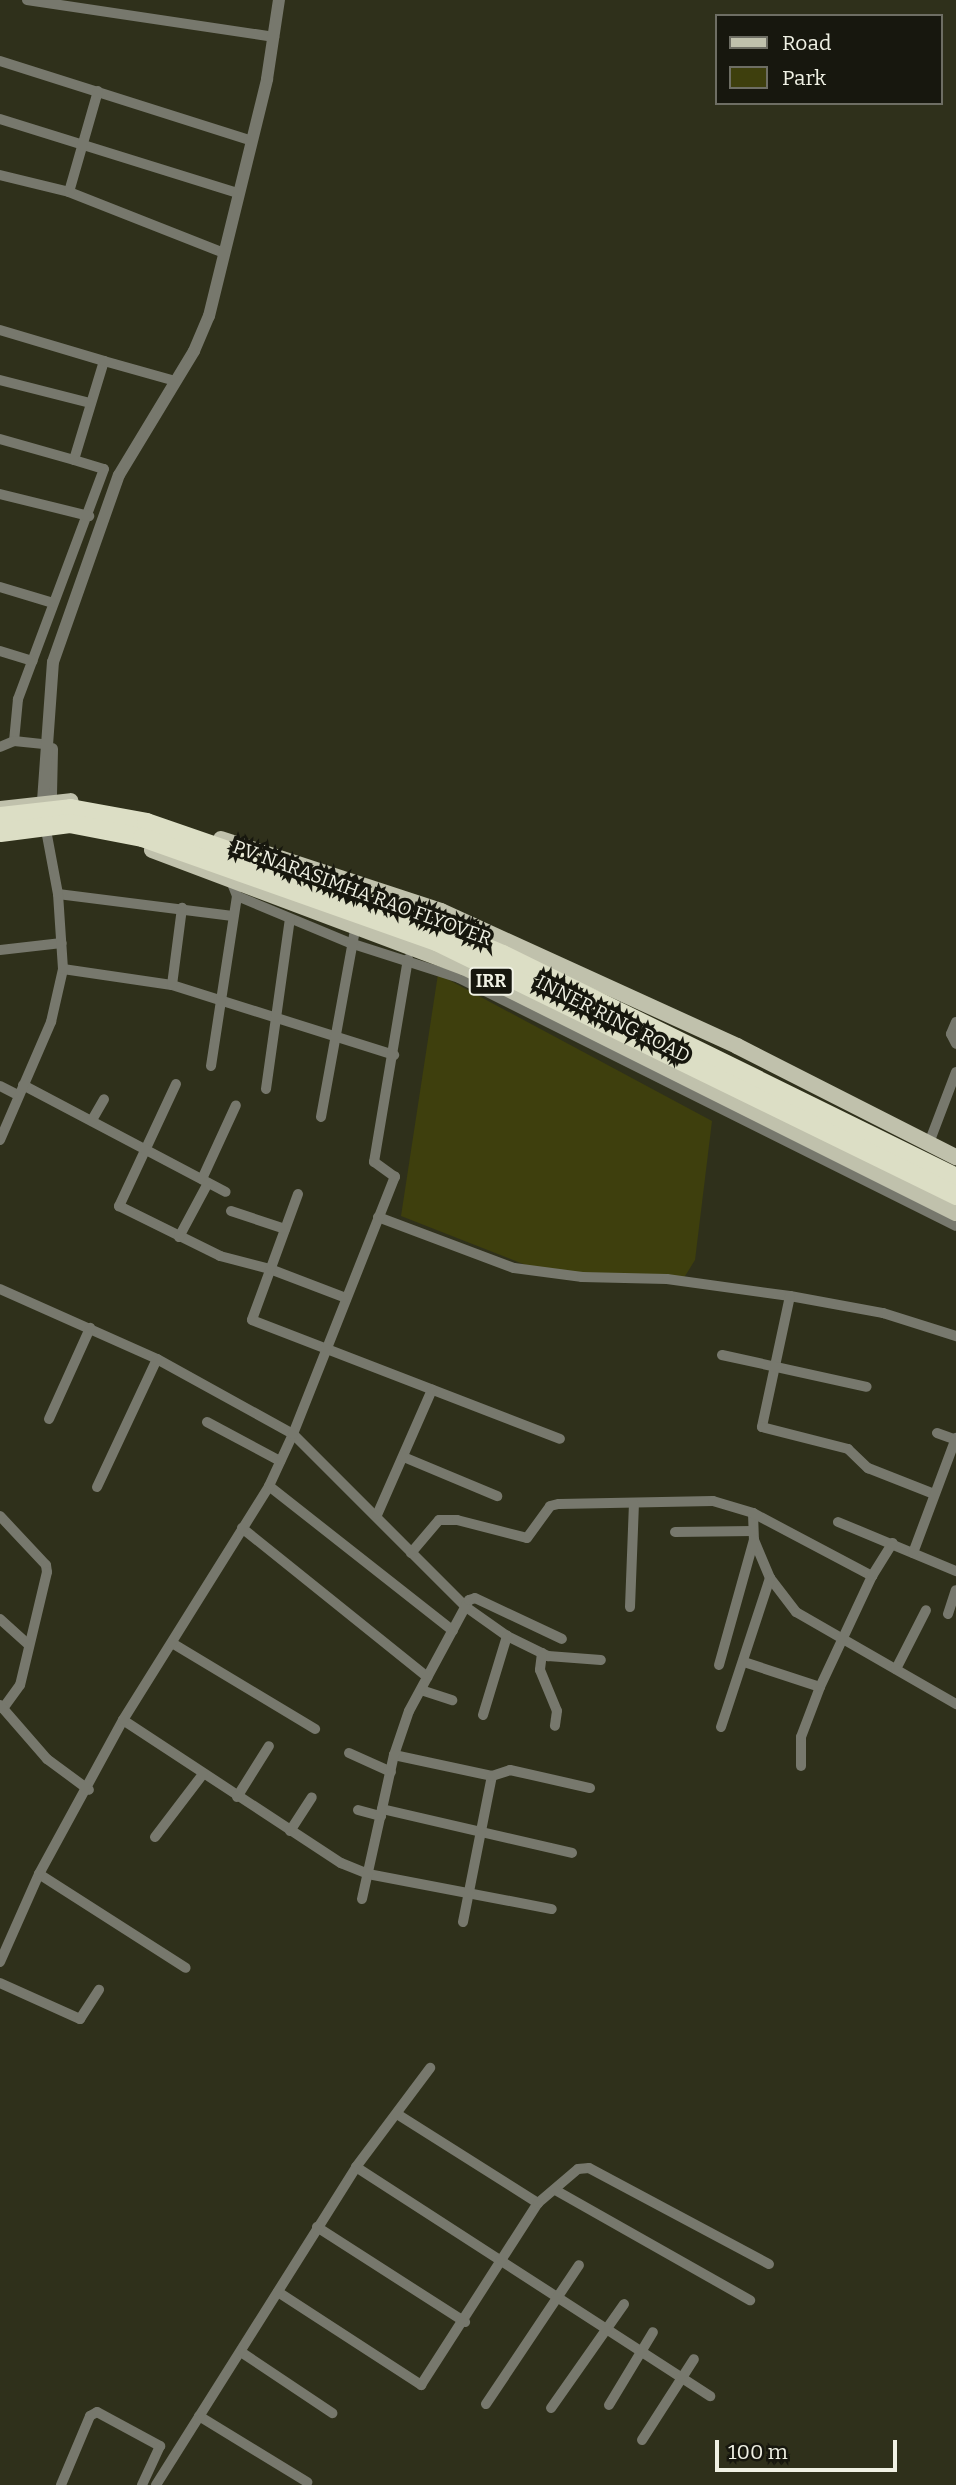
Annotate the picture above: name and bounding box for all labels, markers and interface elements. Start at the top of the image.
legend [715,14,942,105]
text: Road [782,30,831,56]
text: Park [782,65,826,91]
street label: P.V. NARASIMHA RAO FLYOVER [230,836,494,950]
road number: IRR [468,966,514,996]
street label: INNER RING ROAD [532,970,694,1068]
scale bar [718,2426,900,2470]
text: 100 m [728,2439,788,2465]

